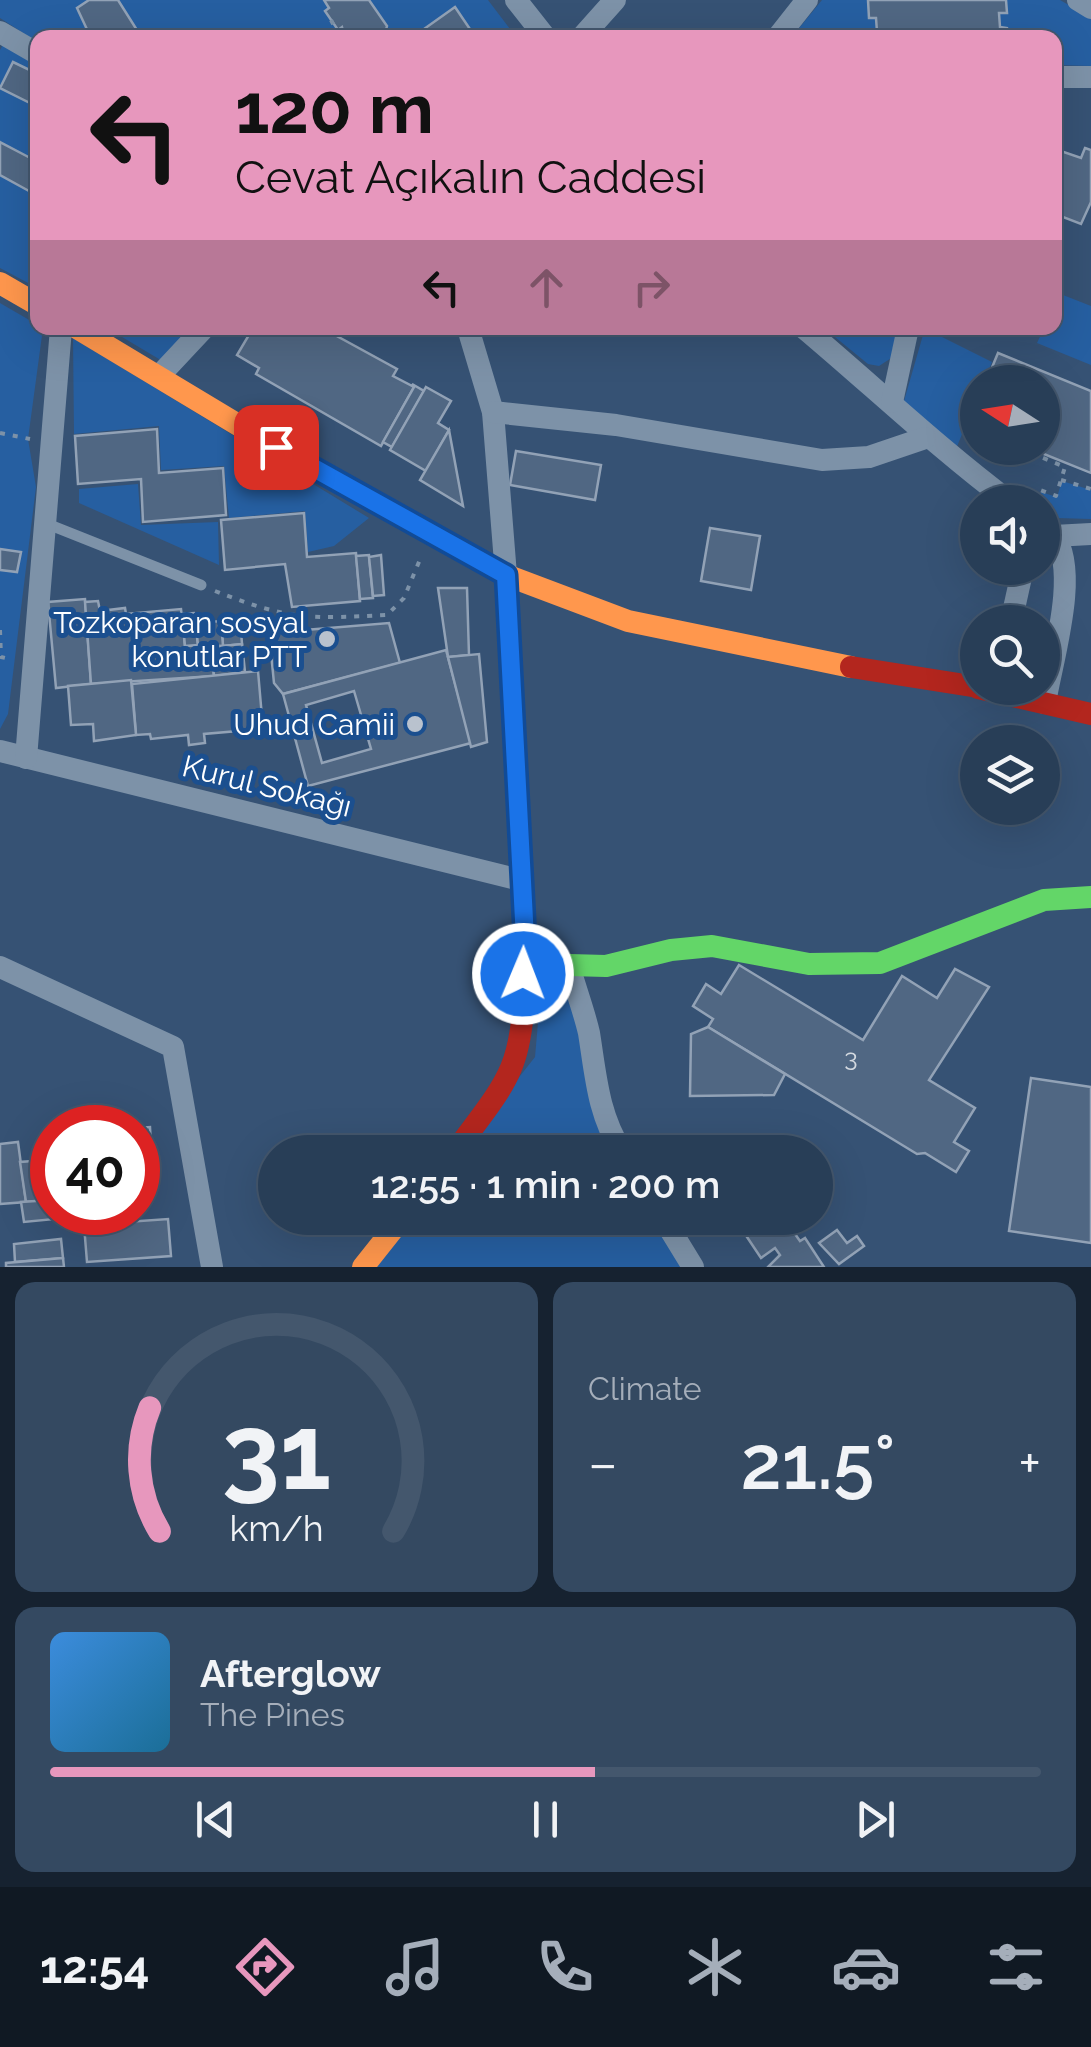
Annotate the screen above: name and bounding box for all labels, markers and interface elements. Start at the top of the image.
text: 120 m [235,67,434,149]
icon: left [70,70,200,200]
text: Cevat Açıkalın Caddesi [235,151,706,204]
icon: left [414,260,469,315]
icon: ahead [519,260,574,315]
icon: right [624,260,679,315]
north arrow [960,365,1060,465]
map controls [960,365,1060,825]
pin [234,405,319,490]
icon: arrive [249,420,304,475]
button: sound [960,485,1060,585]
place label: Tozkoparan sosyal konutlar PTT [53,605,308,674]
button: search [960,605,1060,705]
marker: Tozkoparan sosyal konutlar PTT [316,628,338,650]
place label: Uhud Camii [233,707,395,742]
marker: Uhud Camii [404,713,426,735]
button: layers [960,725,1060,825]
street label: Kurul Sokağı [179,748,355,824]
position arrow [471,922,575,1026]
house number: 3 [844,1042,858,1072]
speed limit sign: 40 [30,1105,160,1235]
text: 12:55 · 1 min · 200 m [371,1162,720,1207]
text: Climate [588,1370,702,1407]
text: 31 [222,1391,331,1513]
text: 21.5° [741,1418,895,1507]
text: − [588,1431,618,1496]
text: + [1018,1431,1041,1496]
text: km/h [229,1507,324,1549]
text: Afterglow [200,1651,381,1696]
text: The Pines [200,1696,345,1733]
icon: previous [188,1792,243,1847]
icon: pause [518,1792,573,1847]
icon: next [848,1792,903,1847]
icon: directions [230,1932,300,2002]
icon: music [380,1932,450,2002]
icon: phone [530,1932,600,2002]
icon: climate [680,1932,750,2002]
icon: car [831,1932,901,2002]
icon: filters [981,1932,1051,2002]
text: 12:54 [40,1941,149,1994]

